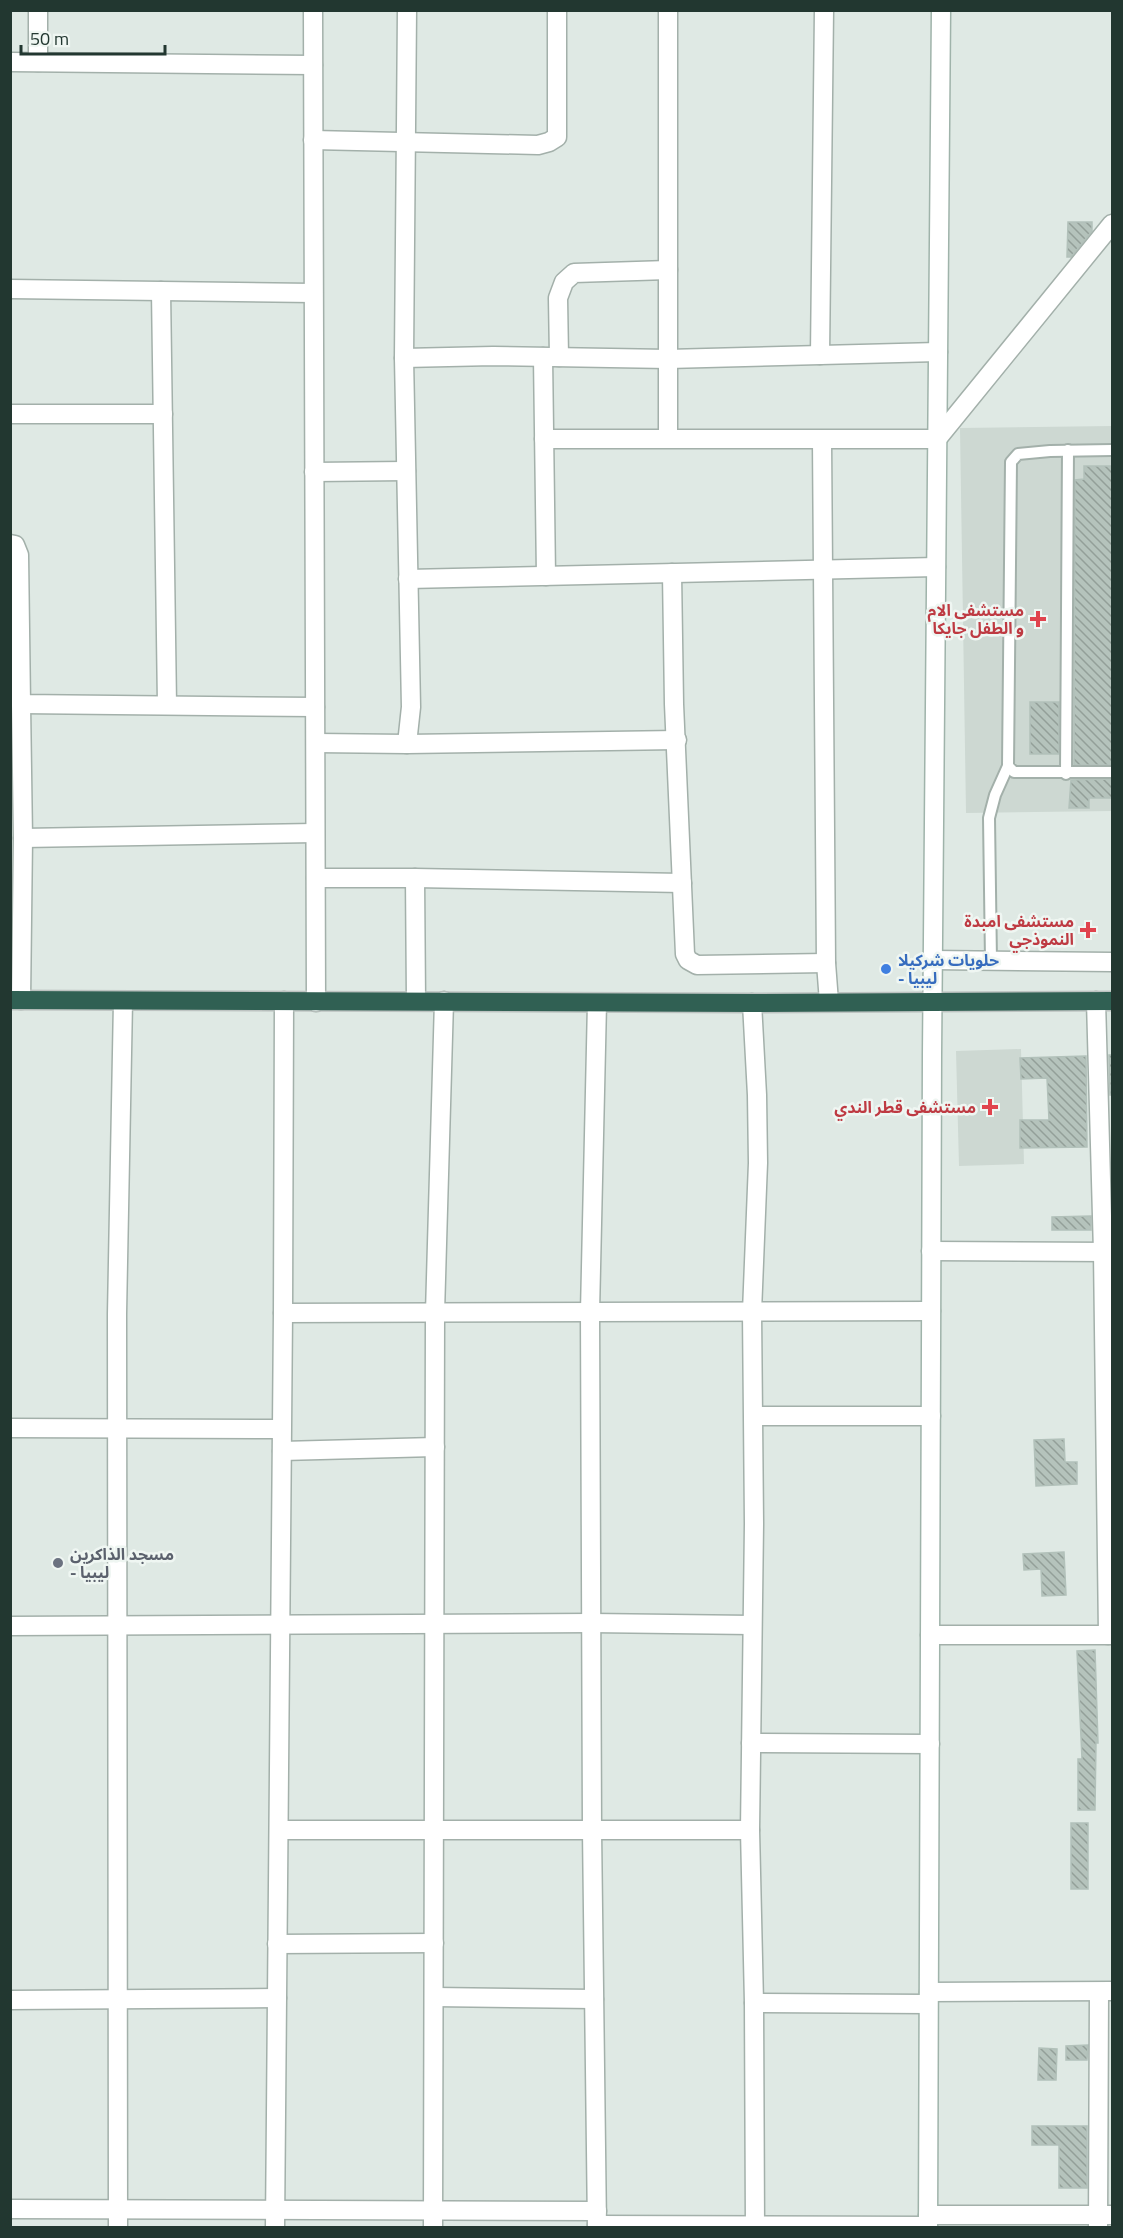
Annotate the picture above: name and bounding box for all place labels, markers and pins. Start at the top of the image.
place label: مستشفى الام و الطفل جايكا [928,598,1024,640]
marker: مستشفى الام و الطفل جايكا [1029,610,1047,628]
place label: مستشفى امبدة النموذجي [964,909,1074,953]
marker: مستشفى امبدة النموذجي [1079,921,1097,939]
place label: حلويات شركيلا - ليبيا [898,948,999,990]
marker: حلويات شركيلا - ليبيا [879,962,893,976]
place label: مستشفى قطر الندي [834,1095,976,1121]
marker: مستشفى قطر الندي [981,1098,999,1116]
place label: مسجد الذاكرين - ليبيا [70,1542,174,1584]
marker: مسجد الذاكرين - ليبيا [51,1556,65,1570]

